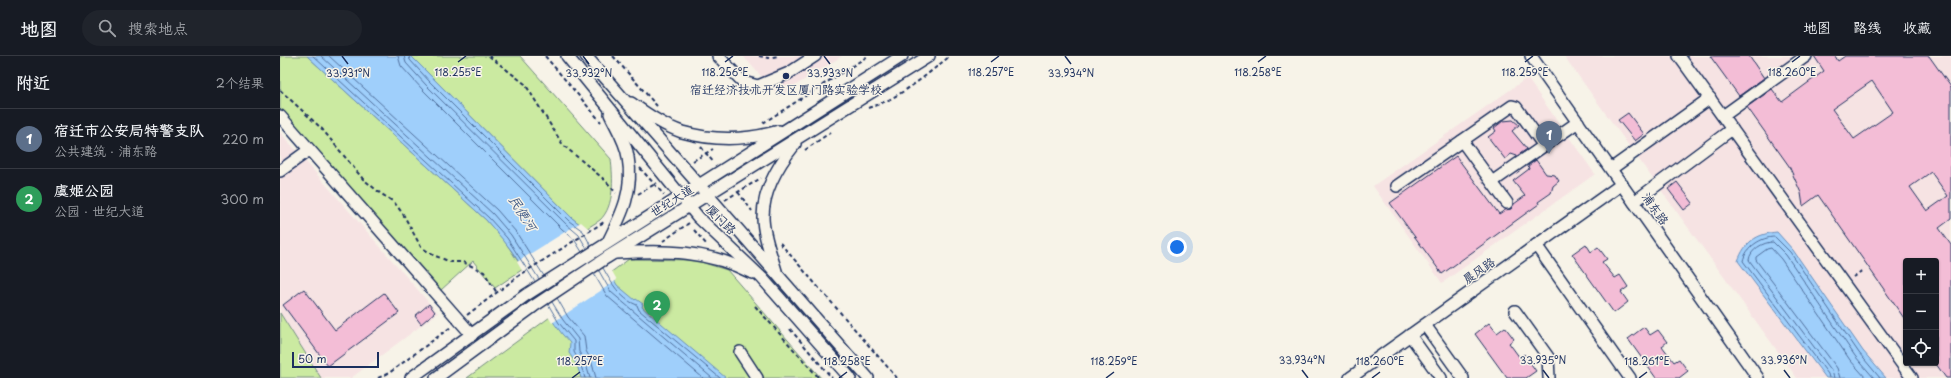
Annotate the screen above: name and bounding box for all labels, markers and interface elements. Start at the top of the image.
search box [82,10,362,46]
text: 地图 [20,14,58,42]
text: 搜索地点 [128,16,188,39]
icon: search [96,17,118,39]
text: 地图 [1803,17,1831,38]
text: 路线 [1853,17,1881,38]
text: 收藏 [1903,17,1931,38]
text: 118.255°E [434,64,482,79]
text: 118.256°E [701,64,749,79]
text: 118.257°E [968,64,1014,79]
text: 118.258°E [1234,64,1282,79]
text: 118.259°E [1501,64,1549,79]
text: 118.260°E [1768,64,1816,79]
text: 33.931°N [326,65,370,80]
text: 33.932°N [566,65,613,80]
text: 33.933°N [807,65,853,80]
text: 33.934°N [1048,65,1094,80]
text: 附近 [16,69,50,95]
marker: 宿迁经济技术开发区厦门路实验学校 [781,71,791,81]
text: 2个结果 [216,73,264,92]
place label: 宿迁经济技术开发区厦门路实验学校 [690,80,882,98]
text: 宿迁市公安局特警支队 [54,118,204,141]
pin: 1 [1536,121,1562,154]
text: 1 [26,129,32,148]
text: 220 m [222,129,264,148]
text: 公共建筑 · 浦东路 [54,141,157,160]
text: 虞姬公园 [54,178,114,201]
street label: 世纪大道 [646,180,697,221]
text: 2 [24,189,34,208]
text: 300 m [220,189,264,208]
street label: 浦东路 [1638,189,1674,228]
water label: 民便河 [505,191,543,236]
street label: 厦门路 [702,200,741,238]
text: 公园 · 世纪大道 [54,201,144,220]
your location [1167,237,1187,257]
street label: 晨风路 [1459,252,1498,288]
map controls [1903,258,1939,366]
button: + [1903,258,1939,294]
pin: 2 [644,291,670,324]
button: − [1903,294,1939,330]
button: locate [1903,330,1939,366]
scale bar [292,350,379,369]
text: 50 m [298,350,327,367]
text: 33.934°N [1279,352,1325,367]
text: 33.935°N [1520,352,1566,367]
text: 33.936°N [1761,352,1808,367]
text: 118.257°E [557,353,603,368]
text: 118.258°E [823,353,871,368]
text: 118.259°E [1090,353,1138,368]
text: 118.260°E [1356,353,1404,368]
text: 118.261°E [1624,353,1670,368]

